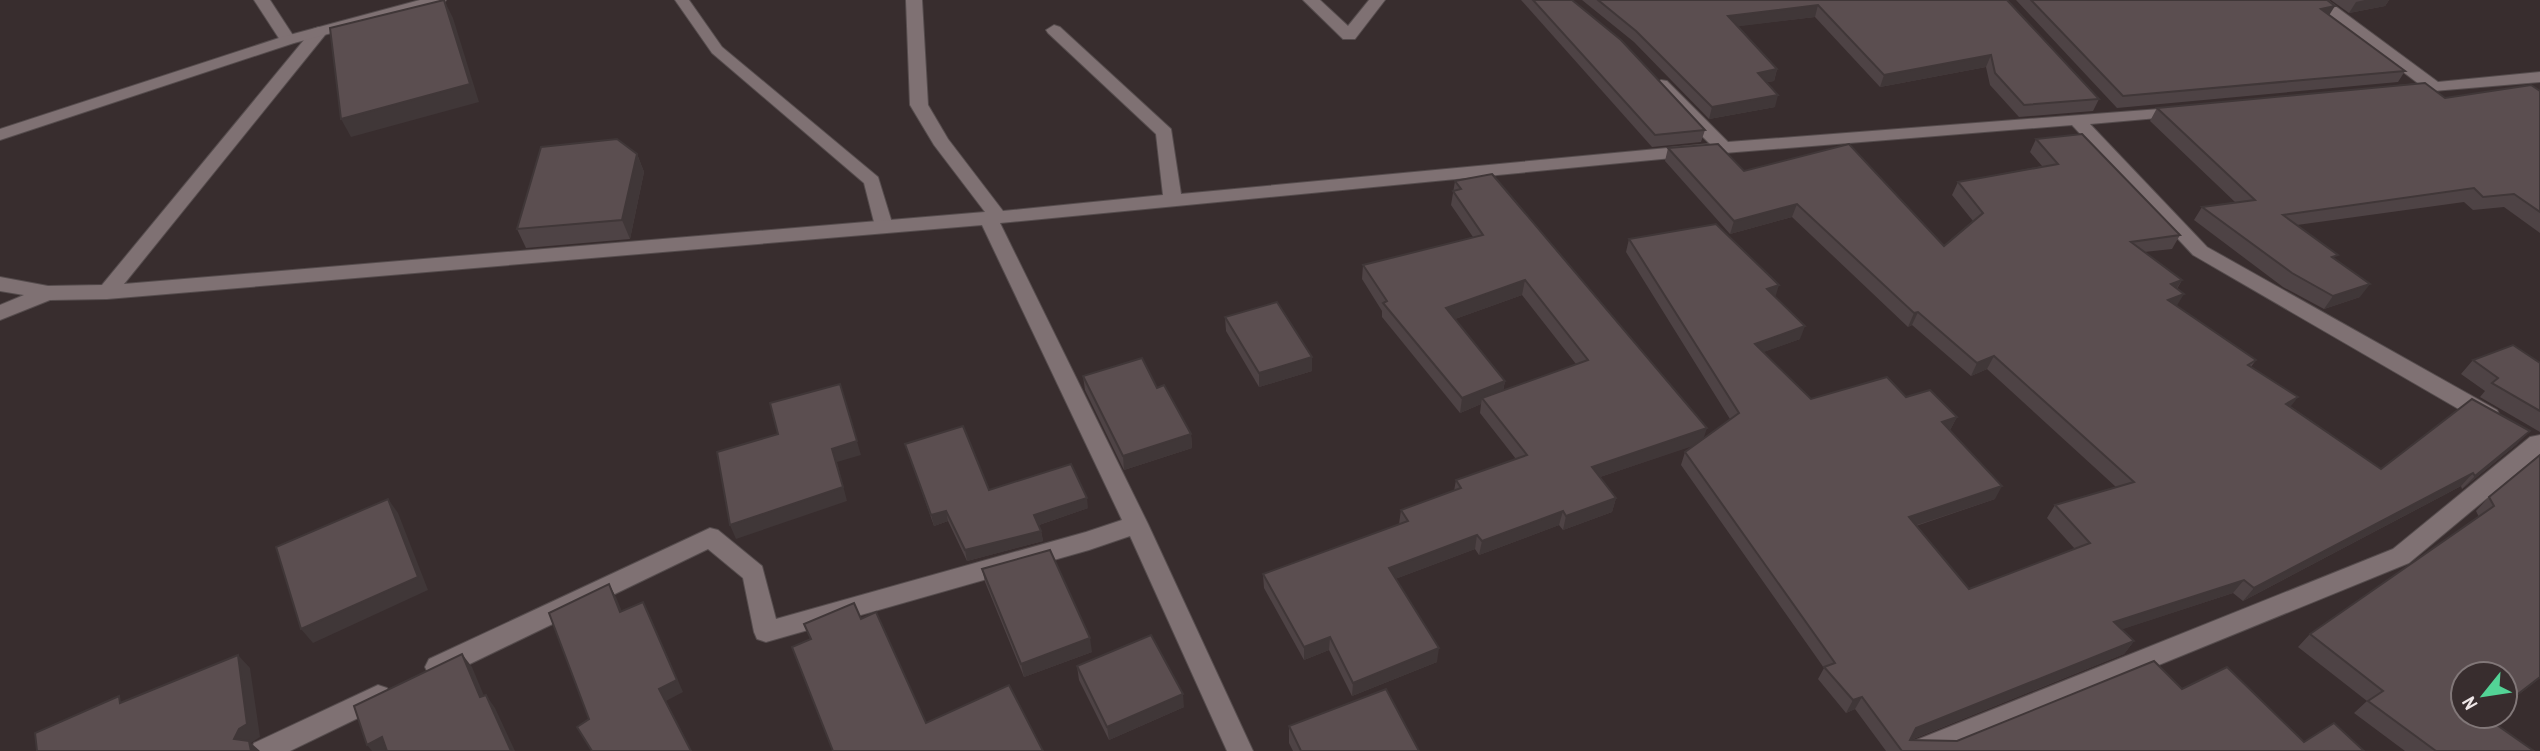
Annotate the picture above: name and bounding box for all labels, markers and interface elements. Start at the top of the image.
north arrow [2449,660,2519,730]
text: N [2455,692,2483,715]

